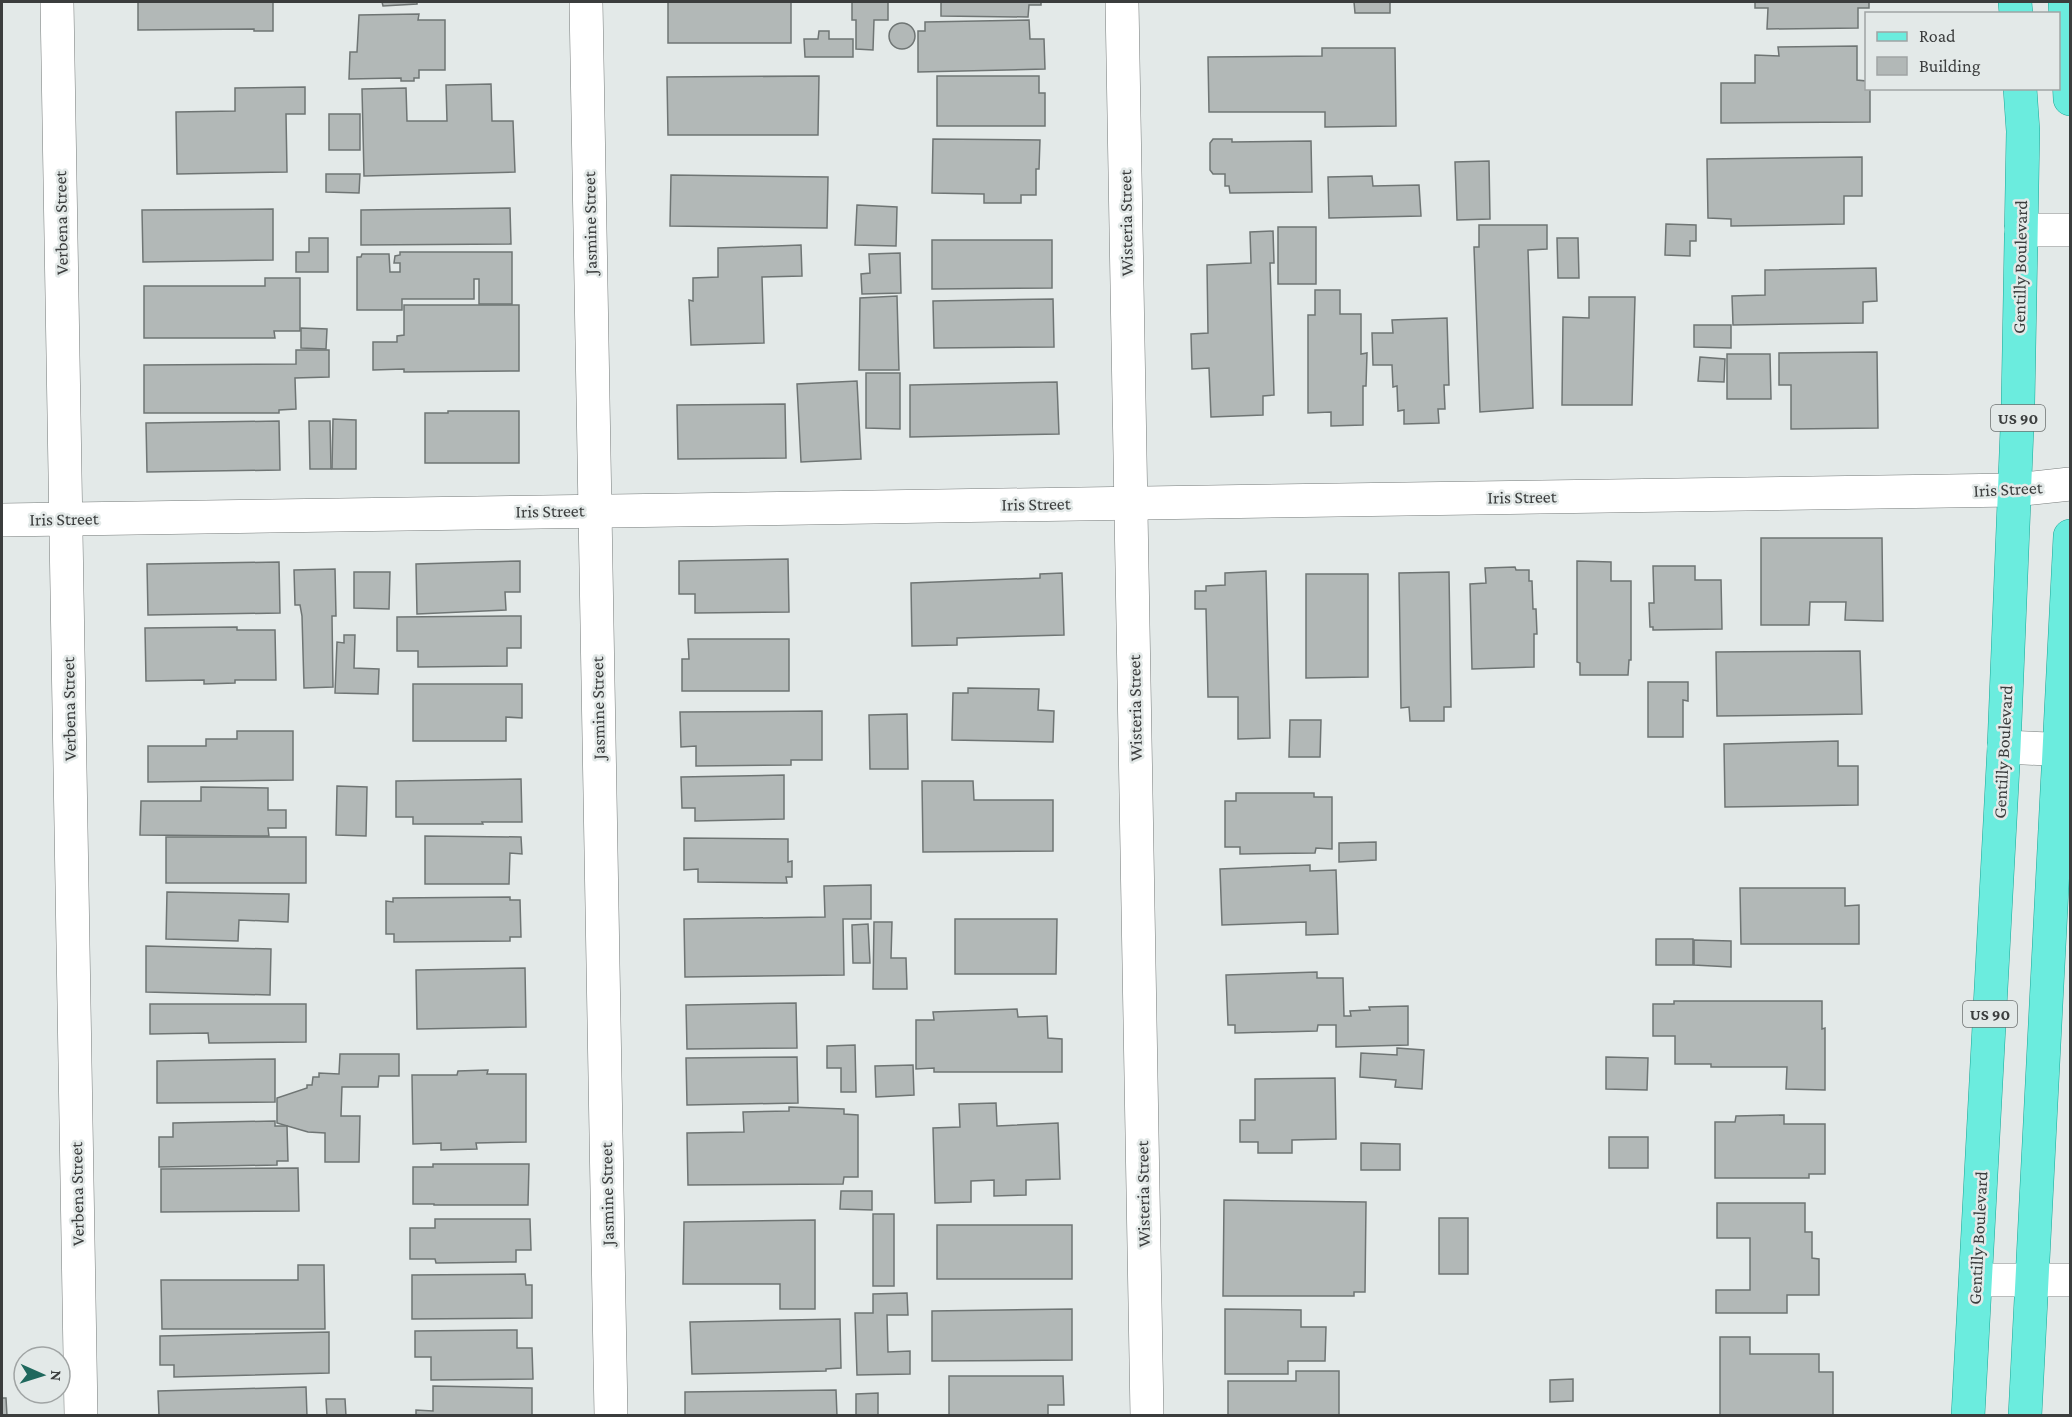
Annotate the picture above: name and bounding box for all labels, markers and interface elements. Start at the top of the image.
legend [1865,12,2060,90]
text: Road [1919,26,1956,46]
text: Building [1919,56,1981,76]
street label: Wisteria Street [1115,168,1137,277]
street label: Verbena Street [50,170,72,275]
street label: Jasmine Street [579,170,601,277]
street label: Gentilly Boulevard [2009,199,2031,334]
road number: US 90 [1991,405,2045,431]
street label: Iris Street [1973,477,2044,501]
street label: Iris Street [1487,486,1558,508]
street label: Iris Street [1001,493,1072,515]
street label: Iris Street [515,500,586,522]
street label: Iris Street [29,508,100,530]
street label: Wisteria Street [1124,653,1146,762]
street label: Jasmine Street [587,655,609,762]
street label: Verbena Street [58,656,80,761]
street label: Gentilly Boulevard [1990,684,2017,819]
road number: US 90 [1963,1001,2017,1027]
street label: Wisteria Street [1132,1139,1154,1248]
street label: Verbena Street [66,1141,88,1246]
street label: Jasmine Street [596,1141,618,1248]
street label: Gentilly Boulevard [1965,1170,1992,1305]
north arrow [12,1345,72,1405]
text: N [48,1370,65,1382]

